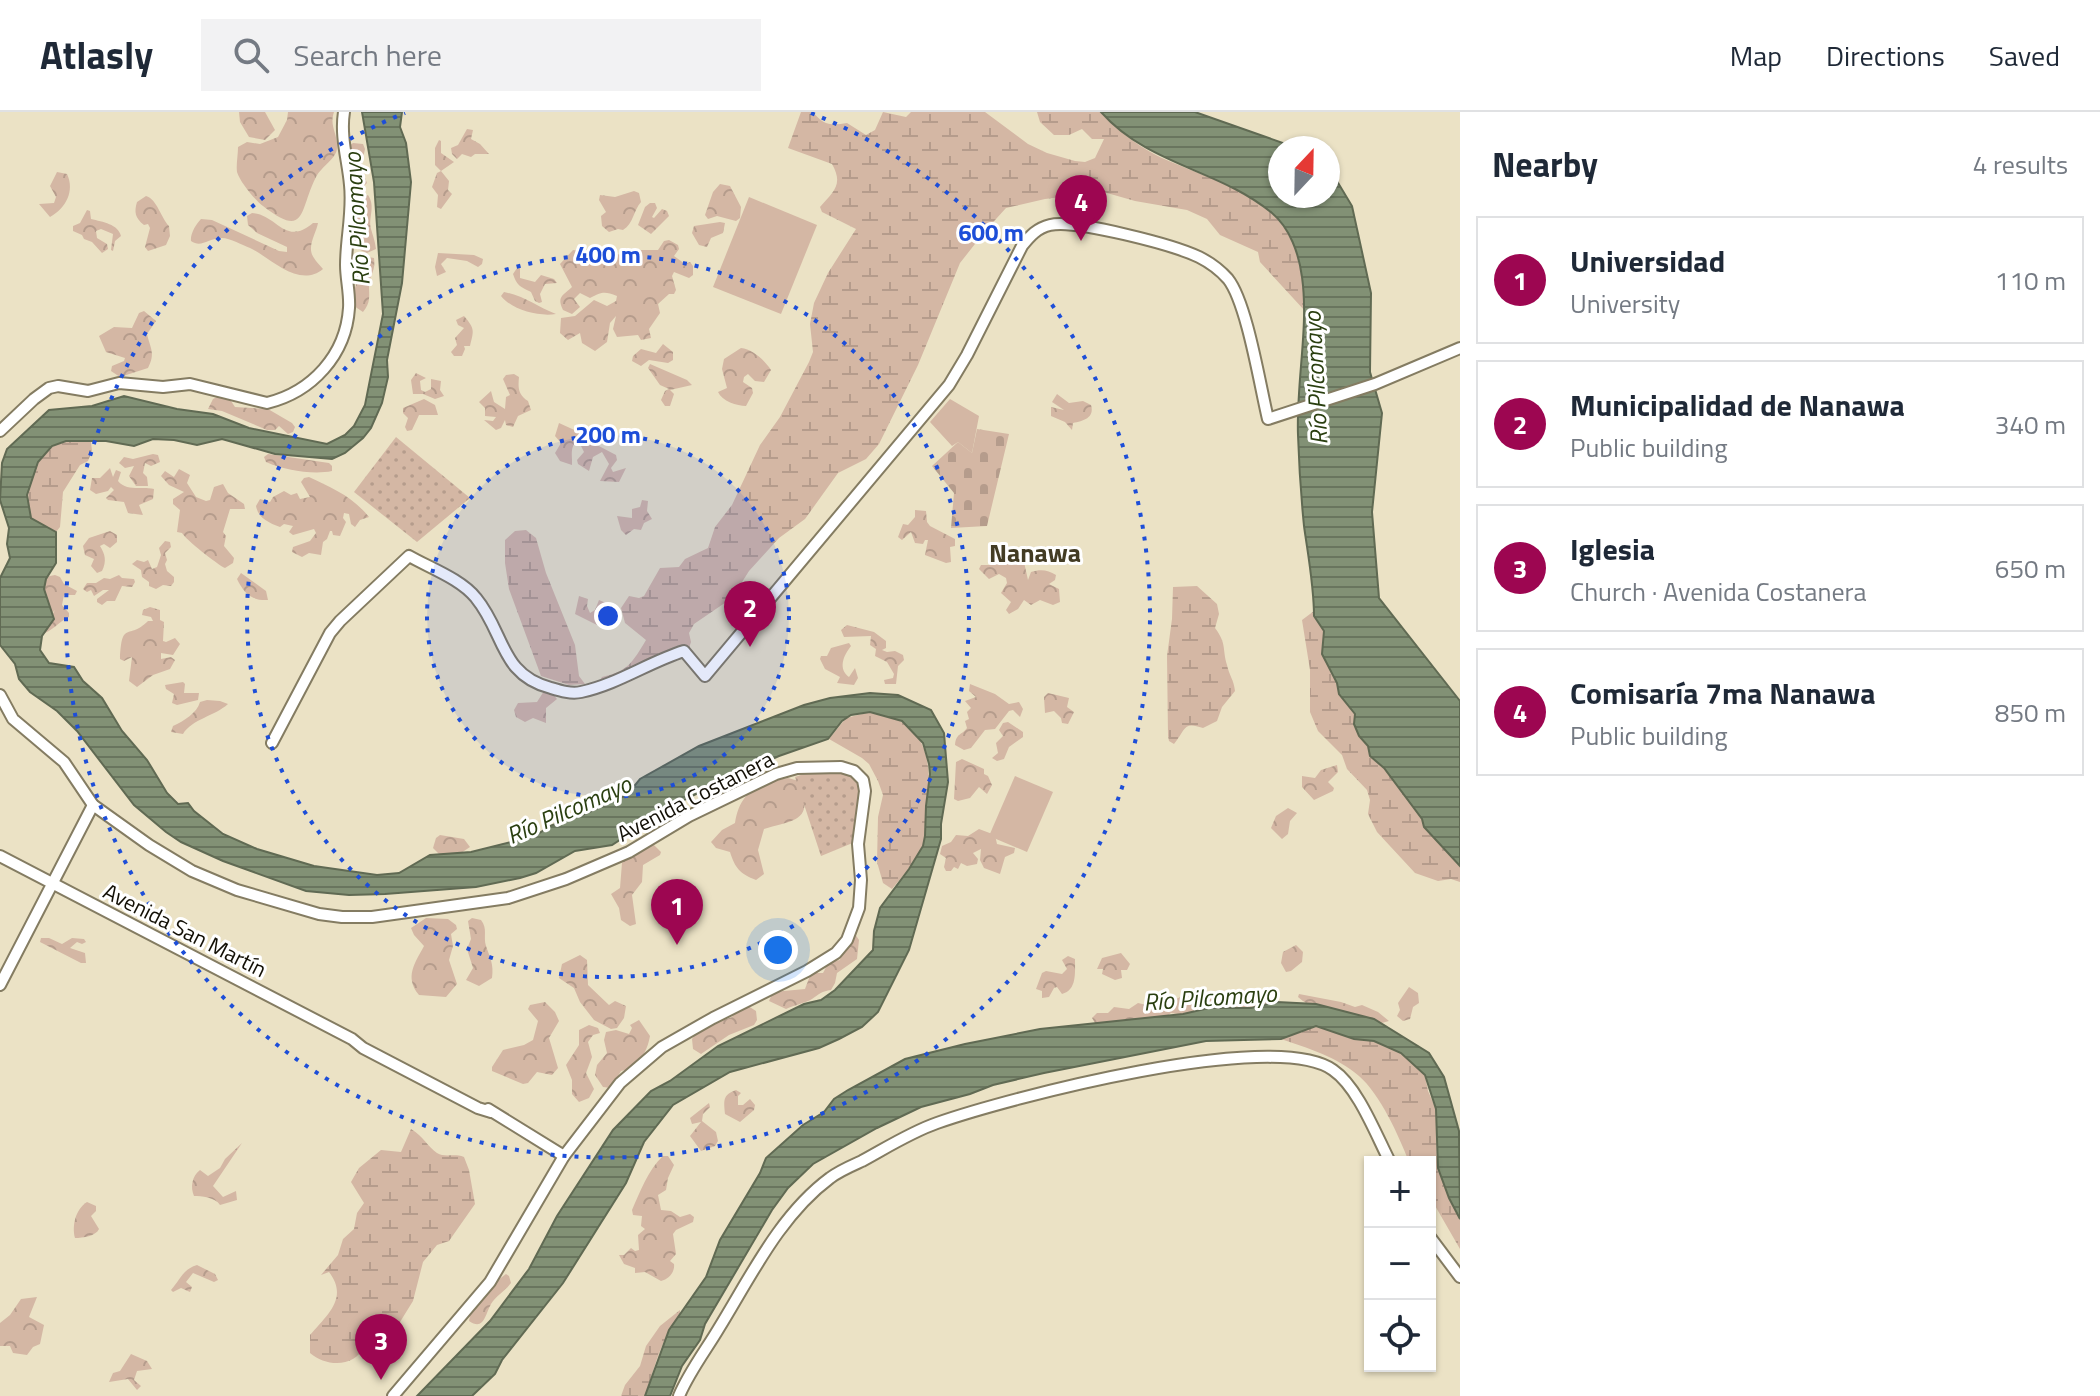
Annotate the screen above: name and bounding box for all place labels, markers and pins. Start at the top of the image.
pin: 4 [1055,175,1107,241]
pin: 2 [724,581,776,647]
centre of rings [594,602,622,630]
pin: 1 [651,879,703,945]
pin: 3 [355,1314,407,1380]

